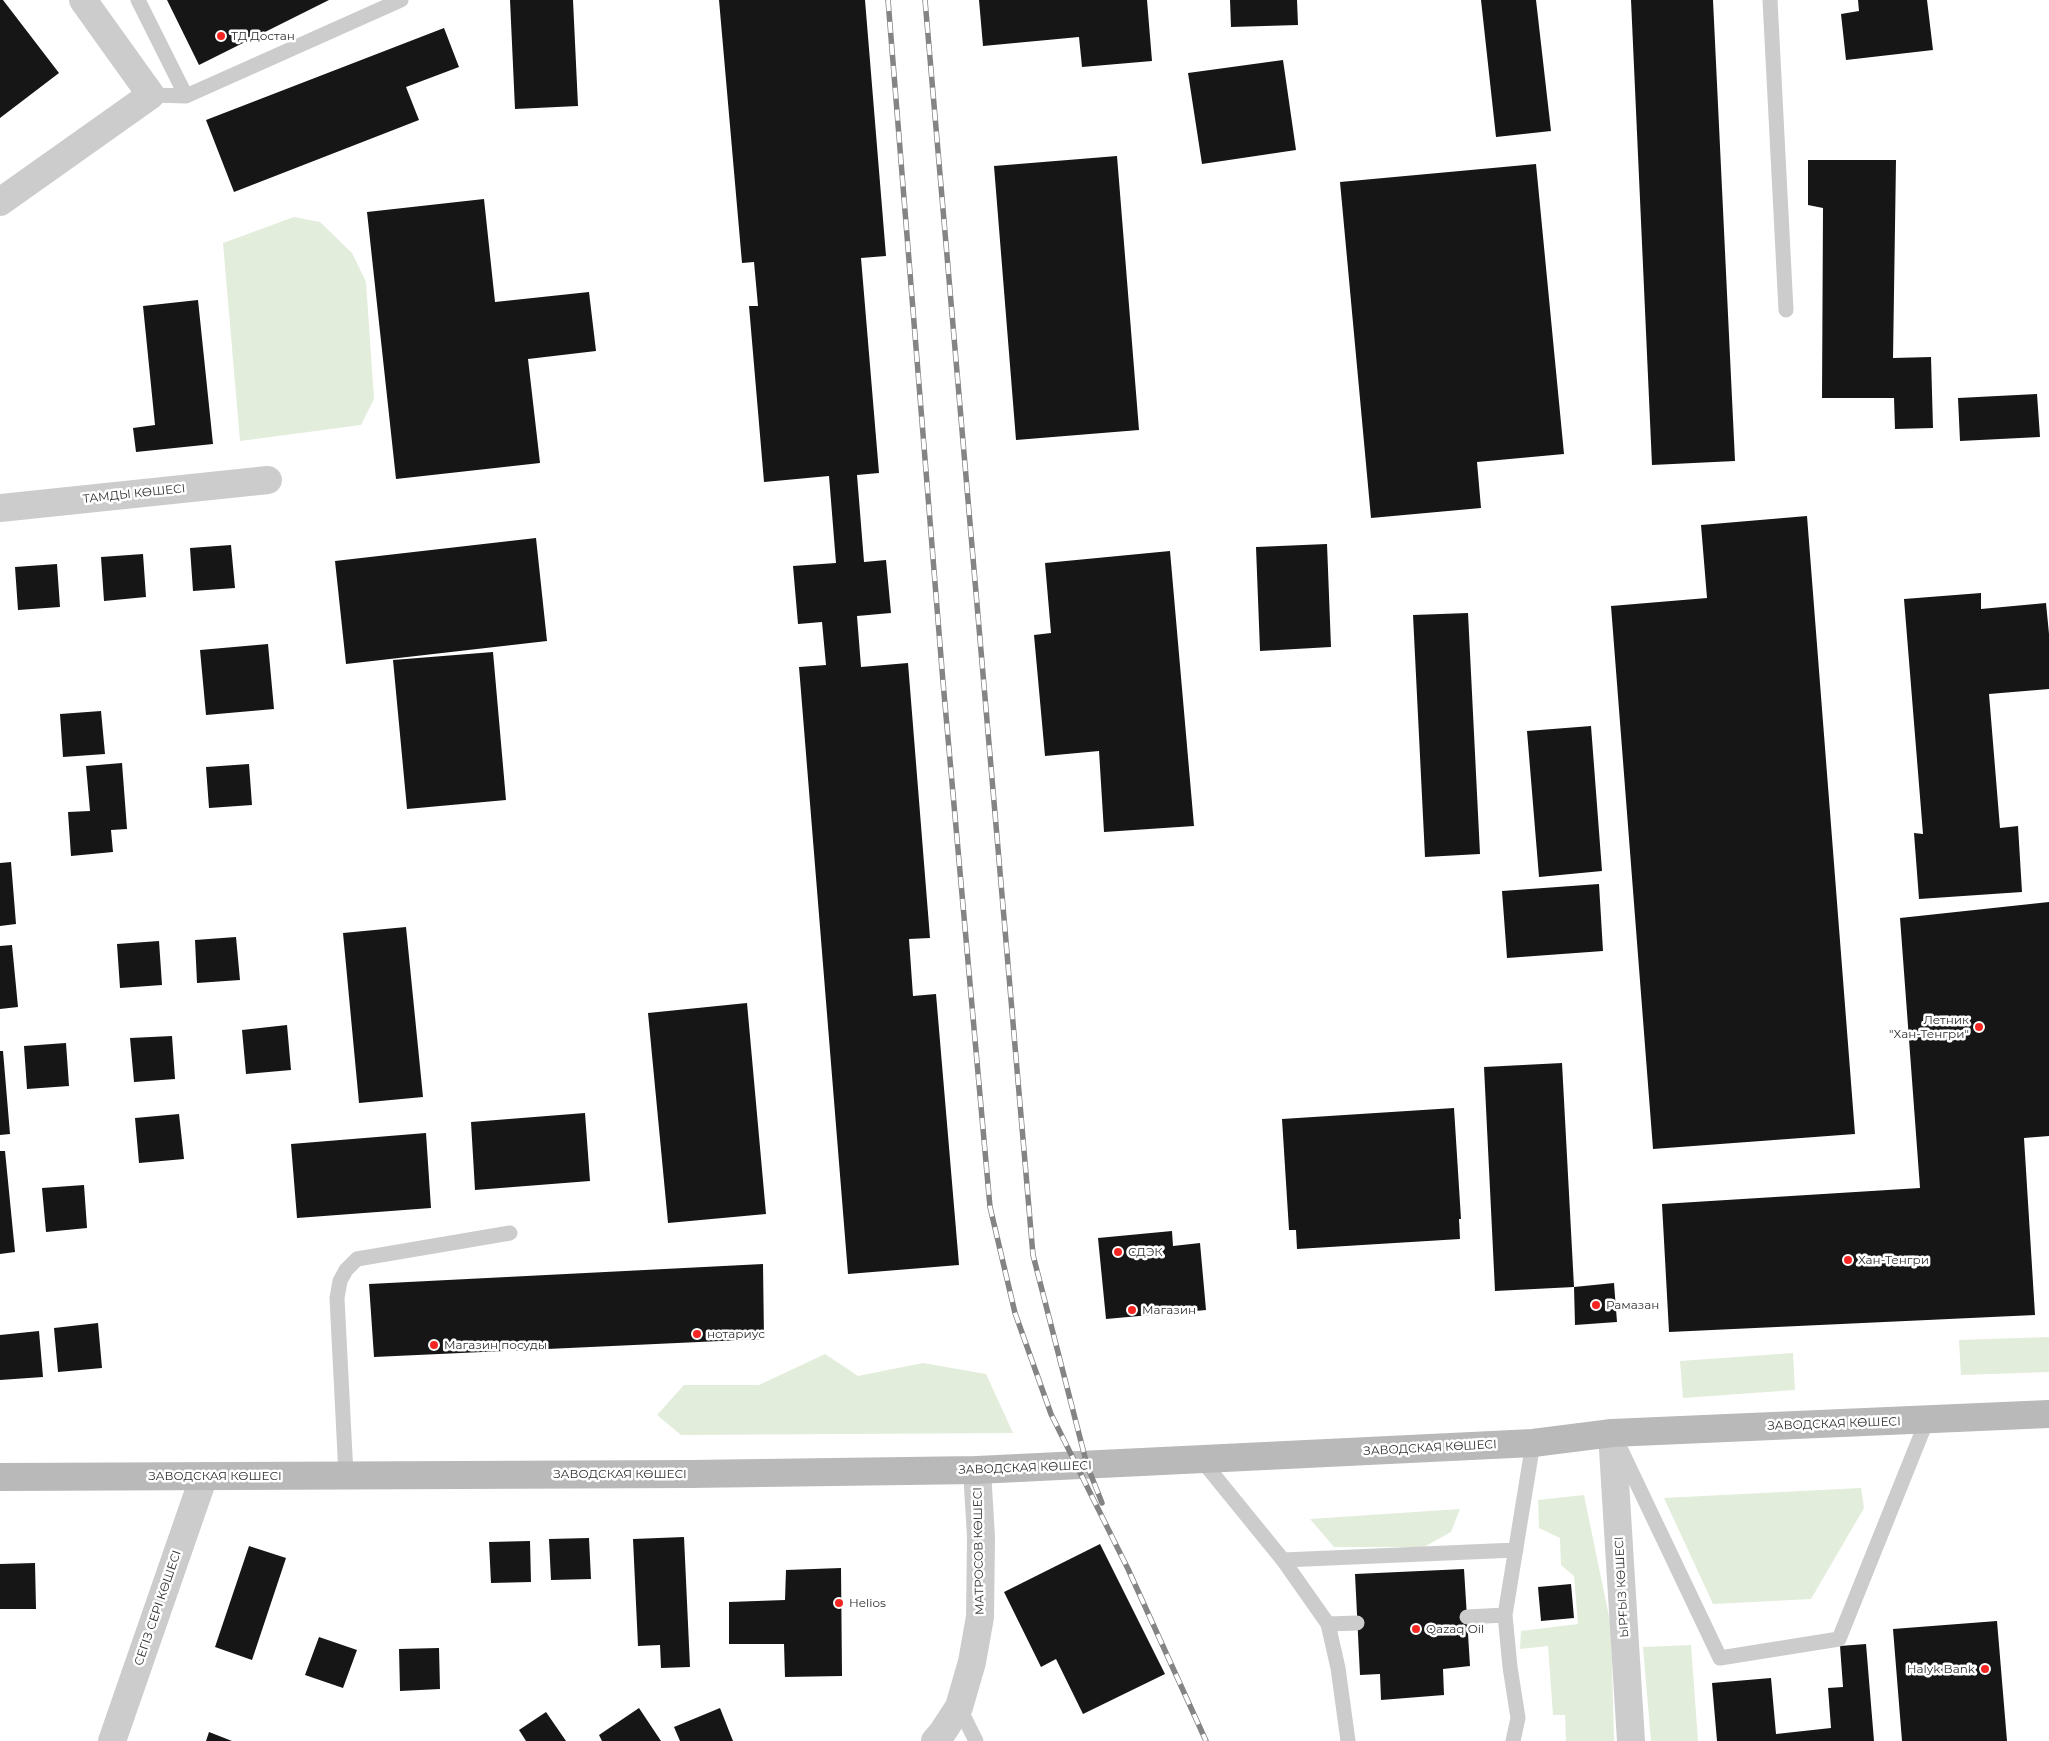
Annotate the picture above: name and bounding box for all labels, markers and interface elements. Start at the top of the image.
place label: ТД Достан [231,29,295,43]
marker: ТД Достан [215,30,227,42]
street label: ТАМДЫ КӨШЕСІ [82,481,186,507]
place label: Летник "Хан-Тенгри" [1889,1013,1969,1041]
marker: Летник "Хан-Тенгри" [1973,1021,1985,1033]
place label: СДЭК [1128,1245,1163,1259]
marker: СДЭК [1112,1246,1124,1258]
place label: Хан-Тенгри [1858,1253,1929,1267]
marker: Хан-Тенгри [1842,1254,1854,1266]
place label: Рамазан [1606,1298,1659,1312]
marker: Рамазан [1590,1299,1602,1311]
place label: Магазин [1142,1303,1196,1317]
marker: Магазин [1126,1304,1138,1316]
place label: нотариус [707,1327,765,1341]
marker: нотариус [691,1328,703,1340]
place label: Магазин посуды [444,1338,547,1352]
marker: Магазин посуды [428,1339,440,1351]
street label: ЗАВОДСКАЯ КӨШЕСІ [1767,1414,1901,1434]
street label: ЗАВОДСКАЯ КӨШЕСІ [1363,1437,1497,1459]
street label: ЗАВОДСКАЯ КӨШЕСІ [958,1458,1092,1478]
street label: ЗАВОДСКАЯ КӨШЕСІ [553,1467,687,1481]
street label: ЗАВОДСКАЯ КӨШЕСІ [148,1469,282,1483]
street label: МАТРОСОВ КӨШЕСІ [971,1487,987,1615]
street label: ЫРҒЫЗ КӨШЕСІ [1612,1536,1632,1638]
street label: СЕГІЗ СЕРІ КӨШЕСІ [131,1548,185,1668]
place label: Helios [849,1596,886,1610]
marker: Helios [833,1597,845,1609]
place label: Qazaq Oil [1426,1622,1484,1636]
marker: Qazaq Oil [1410,1623,1422,1635]
place label: Halyk Bank [1907,1662,1975,1676]
marker: Halyk Bank [1979,1663,1991,1675]

